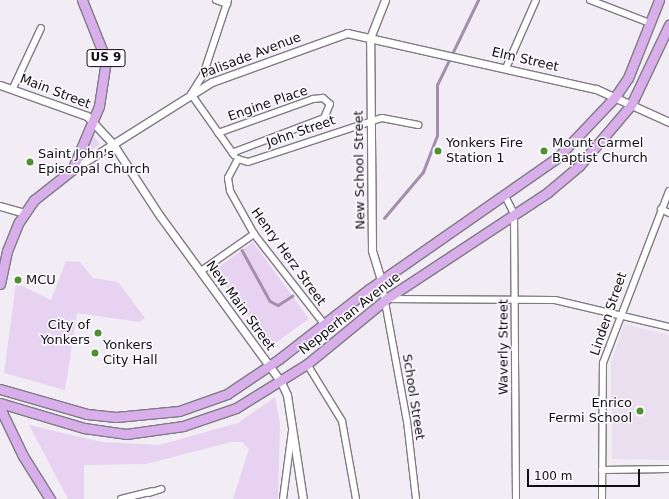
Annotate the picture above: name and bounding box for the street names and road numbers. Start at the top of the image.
street label: Palisade Avenue [199,30,303,82]
street label: Elm Street [490,45,560,75]
road number: US 9 [86,48,126,68]
street label: Main Street [17,71,93,113]
street label: Engine Place [226,83,310,125]
street label: New School Street [351,110,369,230]
street label: John Street [264,113,338,151]
street label: Henry Herz Street [247,205,329,309]
street label: New Main Street [202,258,278,354]
street label: Nepperhan Avenue [296,270,404,358]
street label: Linden Street [587,270,631,358]
street label: Waverly Street [496,299,512,395]
street label: School Street [399,353,427,441]

